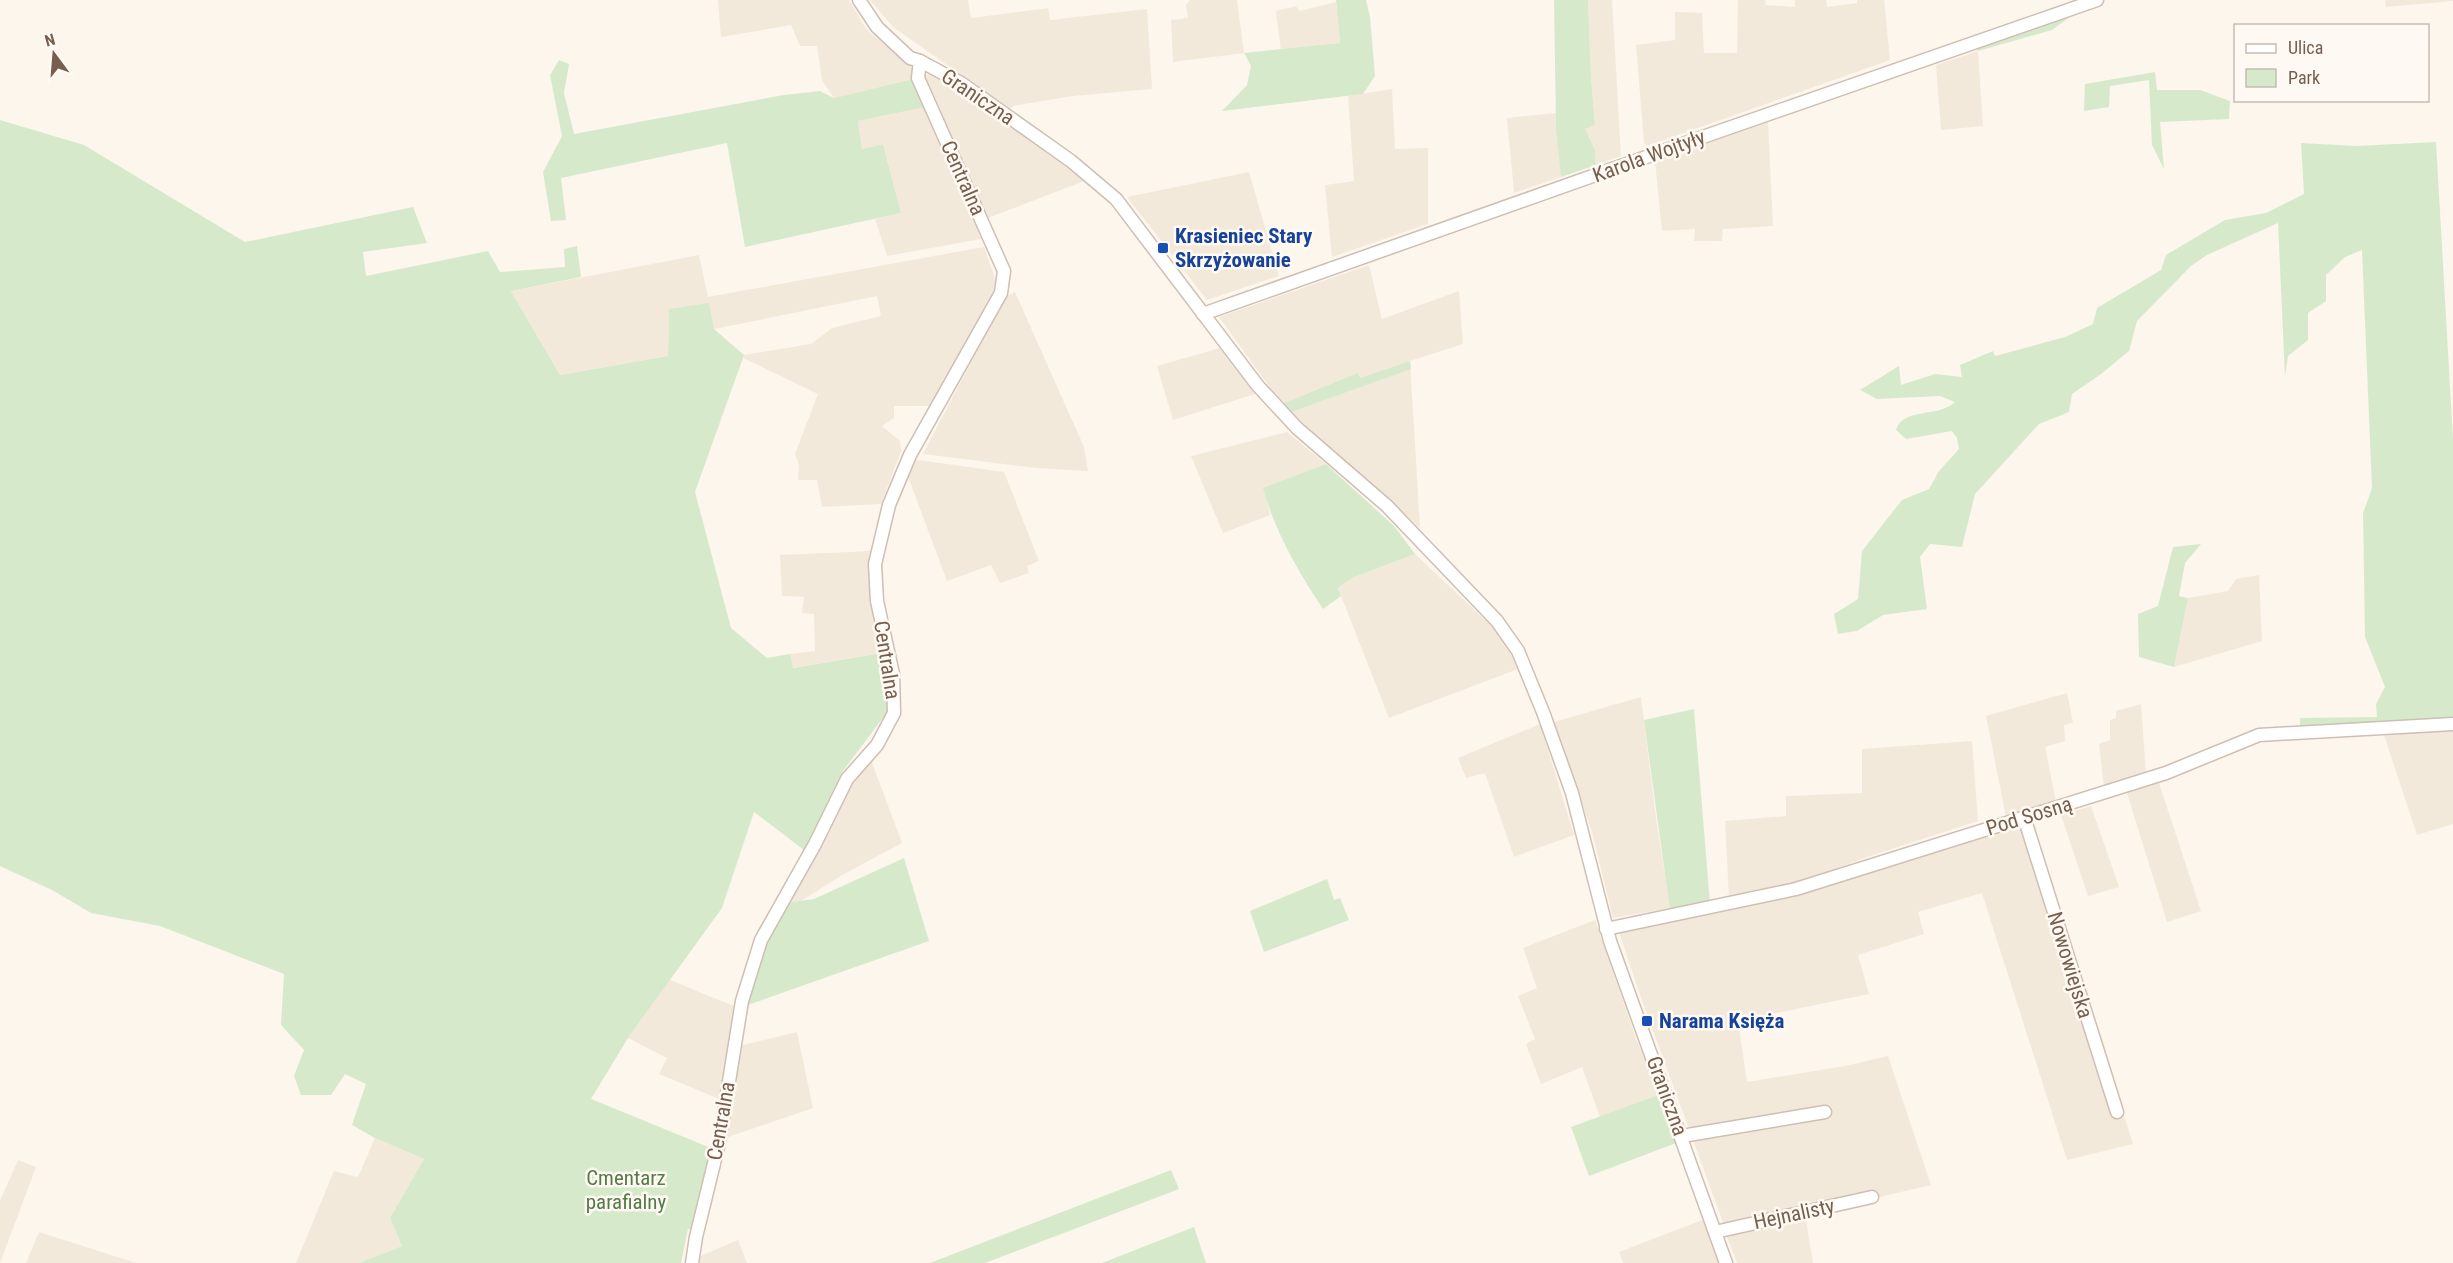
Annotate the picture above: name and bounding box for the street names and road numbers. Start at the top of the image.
street label: Graniczna [937,64,1019,130]
street label: Karola Wojtyły [1590,124,1709,187]
street label: Centralna [936,137,990,219]
street label: Centralna [869,619,905,701]
street label: Pod Sosną [1983,792,2075,840]
street label: Nowowiejska [2042,909,2098,1021]
street label: Graniczna [1642,1053,1692,1139]
street label: Centralna [702,1080,740,1162]
street label: Hejnalisty [1751,1194,1837,1234]

